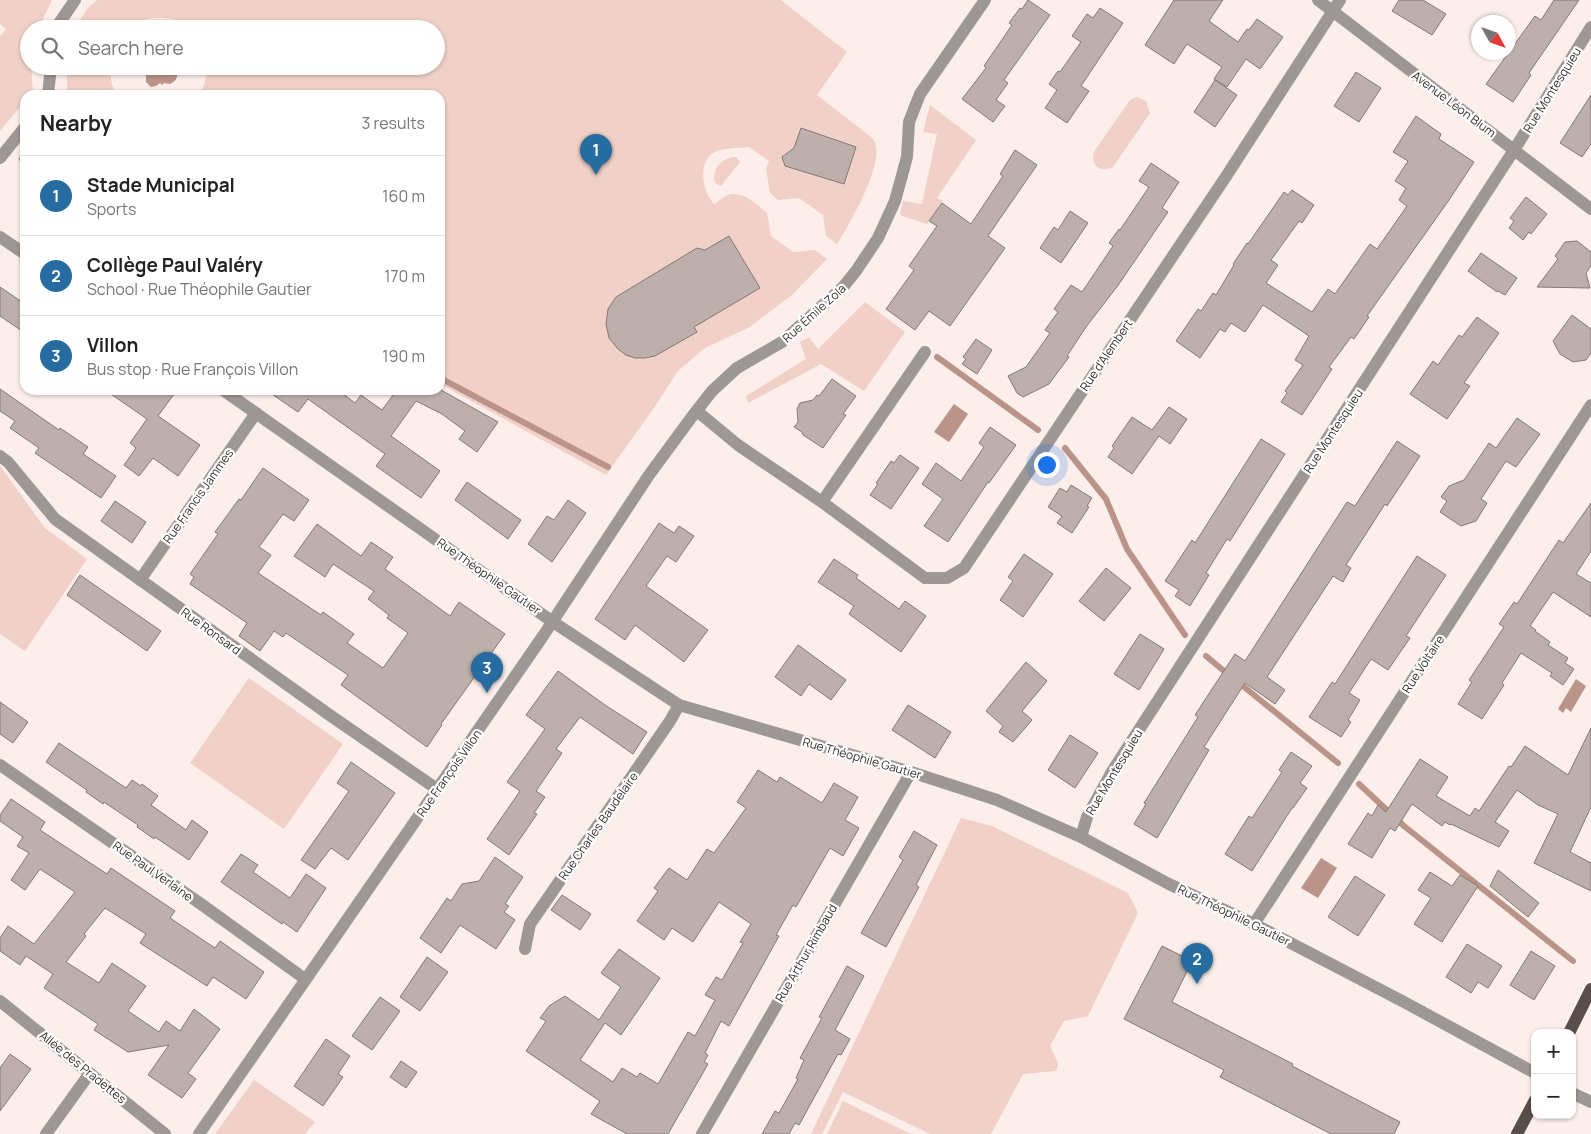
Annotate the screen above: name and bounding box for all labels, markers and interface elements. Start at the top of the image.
north arrow [1471,15,1516,60]
search box [20,20,445,75]
icon: search [38,34,66,62]
text: Search here [78,35,184,61]
street label: Rue Montesquieu [1519,44,1585,136]
street label: Avenue Léon Blum [1409,67,1499,141]
text: Nearby [40,109,112,137]
text: 3 results [362,112,425,134]
pin: 1 [580,134,612,175]
text: Stade Municipal [87,172,235,198]
text: 1 [52,185,60,207]
text: 160 m [382,185,425,207]
text: Sports [87,198,136,220]
text: Collège Paul Valéry [87,252,263,278]
text: 2 [51,265,61,287]
text: 170 m [384,265,425,287]
text: School · Rue Théophile Gautier [87,278,312,300]
street label: Rue Émile Zola [779,280,849,346]
street label: Rue d'Alembert [1076,316,1136,394]
text: Villon [87,332,138,358]
text: 3 [51,345,61,367]
text: 190 m [382,345,425,367]
text: Bus stop · Rue François Villon [87,358,298,380]
street label: Rue Montesquieu [1299,385,1367,477]
street label: Rue Francis Jammes [159,445,237,547]
your location [1034,452,1060,478]
street label: Rue Théophile Gautier [434,534,545,619]
street label: Rue Ronsard [178,603,244,659]
street label: Rue Voltaire [1398,632,1448,696]
pin: 3 [471,652,503,693]
street label: Rue François Villon [413,726,485,820]
street label: Rue Montesquieu [1082,726,1146,818]
street label: Rue Théophile Gautier [801,733,924,783]
street label: Rue Charles Baudelaire [554,769,642,883]
street label: Rue Paul Verlaine [109,837,197,905]
street label: Rue Théophile Gautier [1175,880,1294,950]
street label: Rue Arthur Rimbaud [771,901,841,1005]
pin: 2 [1181,943,1213,984]
street label: Allée des Pradettes [36,1027,130,1107]
map controls [1531,1029,1576,1119]
button: + [1531,1029,1576,1074]
button: − [1531,1074,1576,1119]

